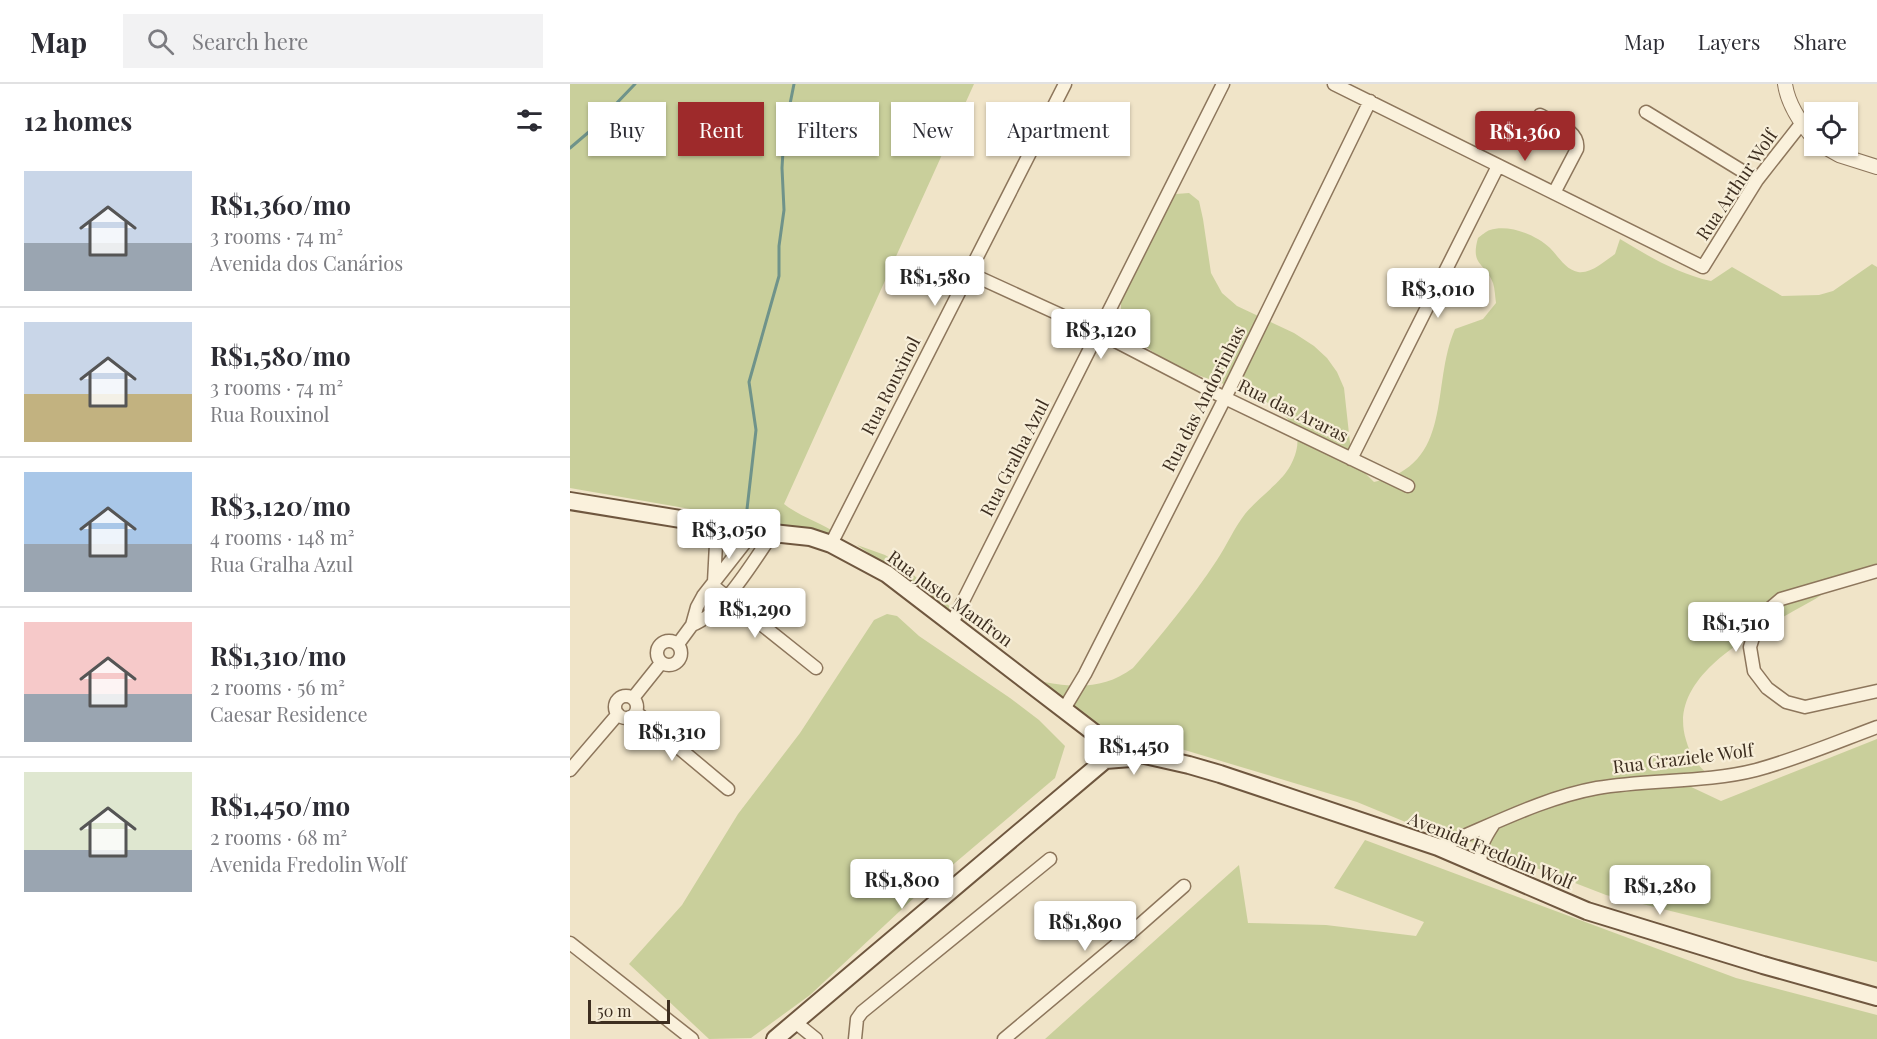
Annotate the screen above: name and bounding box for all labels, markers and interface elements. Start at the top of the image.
search box [123,14,543,68]
text: Map [30,23,87,60]
icon: search [144,25,177,58]
text: Search here [192,26,308,56]
text: Map [1624,27,1665,55]
text: Layers [1698,27,1760,55]
text: Share [1793,27,1847,55]
chip: Buy [588,102,666,156]
chip: Rent [678,102,764,156]
chip: Filters [776,102,879,156]
chip: New [891,102,974,156]
chip: Apartment [986,102,1130,156]
map controls [1804,102,1858,156]
button: locate [1804,102,1858,156]
text: 12 homes [24,103,132,138]
icon: filters [513,104,546,137]
pin: R$1,360 [1470,111,1580,162]
text: R$1,360 [1489,117,1561,144]
street label: Rua Arthur Wolf [1690,123,1783,245]
text: R$1,360/mo [210,187,351,222]
icon: home [72,195,144,267]
text: 3 rooms · 74 m² [210,222,343,249]
text: Avenida dos Canários [210,249,403,276]
pin: R$1,580 [880,256,990,307]
text: R$1,580 [899,262,971,289]
pin: R$3,010 [1383,268,1493,319]
text: R$3,010 [1401,274,1475,301]
pin: R$3,120 [1046,309,1156,360]
text: R$3,120 [1065,315,1137,342]
street label: Rua das Andorinhas [1156,321,1250,476]
street label: Rua Rouxinol [855,332,925,439]
text: R$1,580/mo [210,338,351,373]
icon: home [72,346,144,418]
text: 3 rooms · 74 m² [210,373,343,400]
street label: Rua das Araras [1234,373,1353,447]
street label: Rua Gralha Azul [974,395,1054,520]
text: Rua Rouxinol [210,400,329,427]
text: R$3,120/mo [210,488,351,523]
icon: home [72,496,144,568]
pin: R$3,050 [674,509,784,560]
text: R$3,050 [691,515,767,542]
text: 4 rooms · 148 m² [210,523,354,550]
street label: Rua Justo Manfron [883,544,1018,652]
text: Rua Gralha Azul [210,550,353,577]
pin: R$1,290 [700,588,810,639]
text: R$1,290 [719,594,791,621]
pin: R$1,510 [1681,602,1791,653]
text: R$1,510 [1702,608,1770,635]
text: R$1,310/mo [210,638,346,673]
icon: home [72,646,144,718]
text: 2 rooms · 56 m² [210,673,345,700]
text: Caesar Residence [210,700,368,727]
pin: R$1,310 [617,711,727,762]
text: R$1,310 [638,717,706,744]
pin: R$1,450 [1079,725,1189,776]
text: R$1,450 [1098,731,1170,758]
street label: Rua Graziele Wolf [1611,737,1757,779]
text: R$1,450/mo [210,788,350,823]
icon: home [72,796,144,868]
street label: Avenida Fredolin Wolf [1404,805,1580,895]
text: 2 rooms · 68 m² [210,823,347,850]
text: Avenida Fredolin Wolf [210,850,407,877]
pin: R$1,800 [847,859,957,910]
text: R$1,800 [864,865,940,892]
pin: R$1,280 [1605,865,1715,916]
text: R$1,280 [1624,871,1696,898]
pin: R$1,890 [1030,901,1140,952]
text: R$1,890 [1048,907,1122,934]
scale bar [588,997,670,1024]
text: 50 m [597,1000,631,1021]

